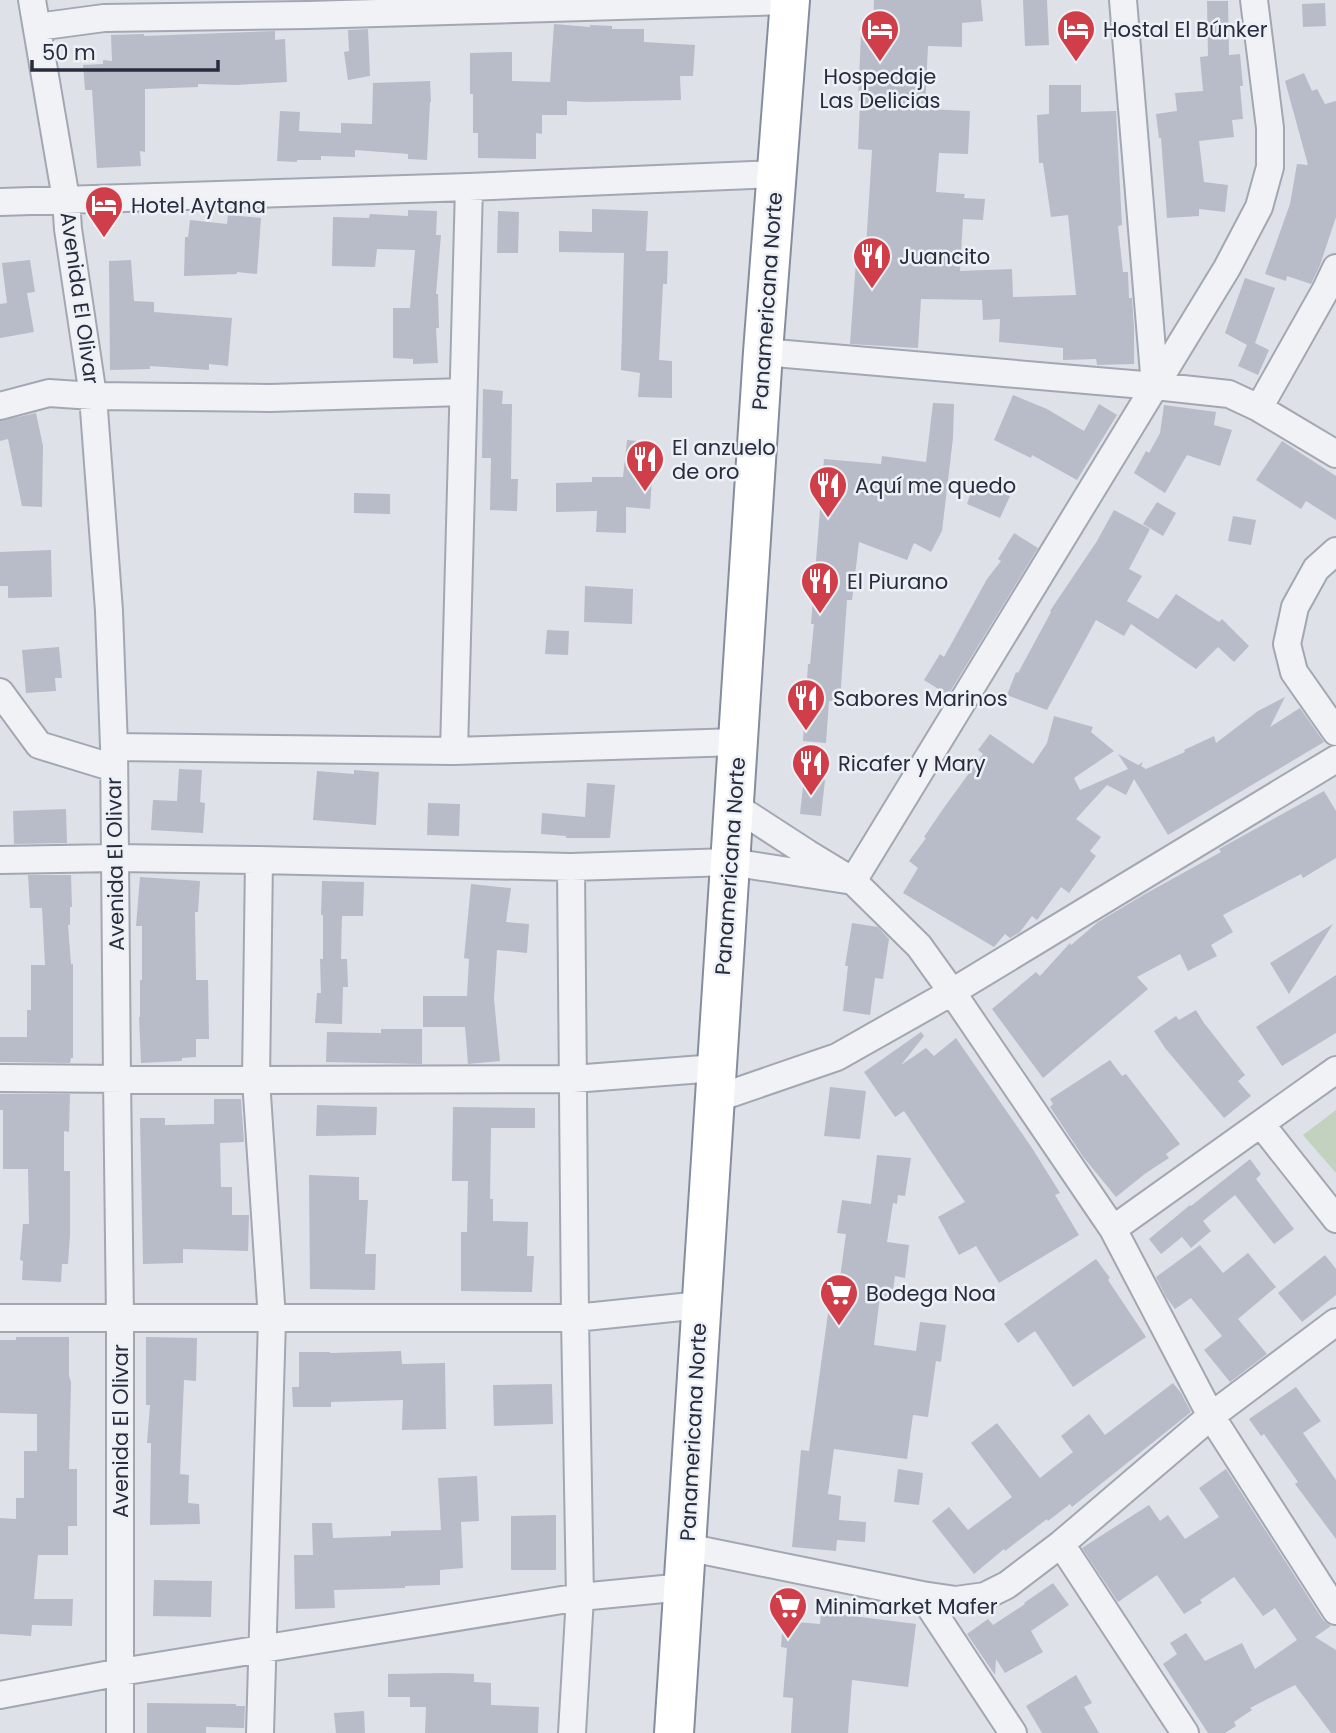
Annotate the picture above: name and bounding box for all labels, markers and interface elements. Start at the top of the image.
hotel icon: Hospedaje Las Delicias [859,8,901,63]
hotel icon: Hostal El Búnker [1055,8,1097,63]
place label: Hostal El Búnker [1103,15,1268,44]
scale bar [32,28,217,72]
text: 50 m [42,38,96,67]
place label: Hospedaje Las Delicias [819,62,941,115]
hotel icon: Hotel Aytana [83,184,125,239]
place label: Hotel Aytana [131,191,266,220]
street label: Panamericana Norte [745,191,789,411]
street label: Avenida El Olivar [54,210,106,386]
restaurant icon: Juancito [851,235,893,290]
place label: Juancito [899,242,990,271]
place label: El anzuelo de oro [672,433,776,486]
restaurant icon: El anzuelo de oro [624,438,666,493]
restaurant icon: Aquí me quedo [807,464,849,519]
place label: Aquí me quedo [855,471,1016,500]
restaurant icon: El Piurano [799,560,841,615]
place label: El Piurano [847,567,948,596]
restaurant icon: Sabores Marinos [785,677,827,732]
place label: Sabores Marinos [833,684,1008,713]
restaurant icon: Ricafer y Mary [790,742,832,797]
place label: Ricafer y Mary [838,749,986,778]
street label: Panamericana Norte [708,756,752,976]
street label: Avenida El Olivar [99,777,131,951]
supermarket icon: Bodega Noa [818,1272,860,1327]
place label: Bodega Noa [866,1279,996,1308]
street label: Panamericana Norte [673,1322,713,1542]
street label: Avenida El Olivar [106,1344,135,1518]
supermarket icon: Minimarket Mafer [767,1585,809,1640]
place label: Minimarket Mafer [815,1592,998,1621]

